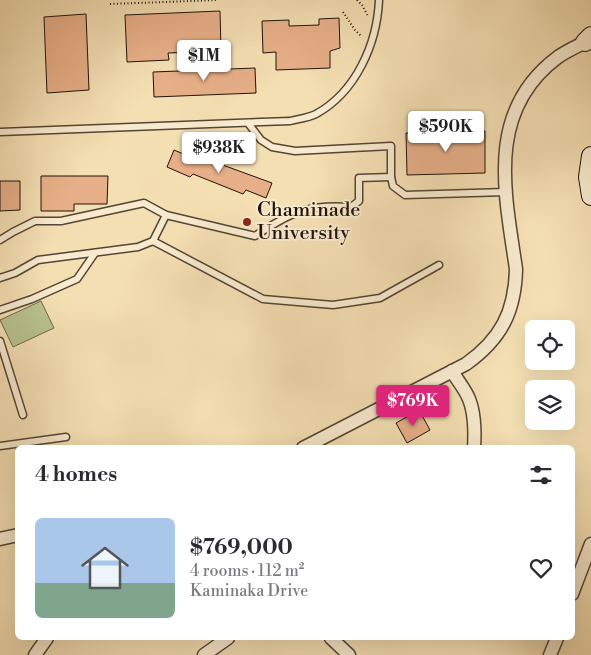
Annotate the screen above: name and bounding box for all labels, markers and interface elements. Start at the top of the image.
pin: $1M [180,39,228,82]
text: $1M [188,46,220,66]
pin: $590K [411,110,481,153]
text: $590K [419,117,473,137]
pin: $938K [184,132,254,174]
text: $938K [193,138,245,158]
place label: Chaminade University [257,198,360,246]
marker: Chaminade University [241,216,253,228]
map controls [525,320,575,430]
button: locate [525,320,575,370]
button: layers [525,380,575,430]
pin: $769K [378,384,448,427]
text: $769K [387,391,439,411]
icon: filters [527,461,555,489]
text: 4 homes [35,462,117,488]
text: $769,000 [190,535,293,561]
icon: home [75,538,135,598]
icon: heart [527,554,555,582]
text: 4 rooms · 112 m² [190,561,304,581]
text: Kaminaka Drive [190,581,308,601]

